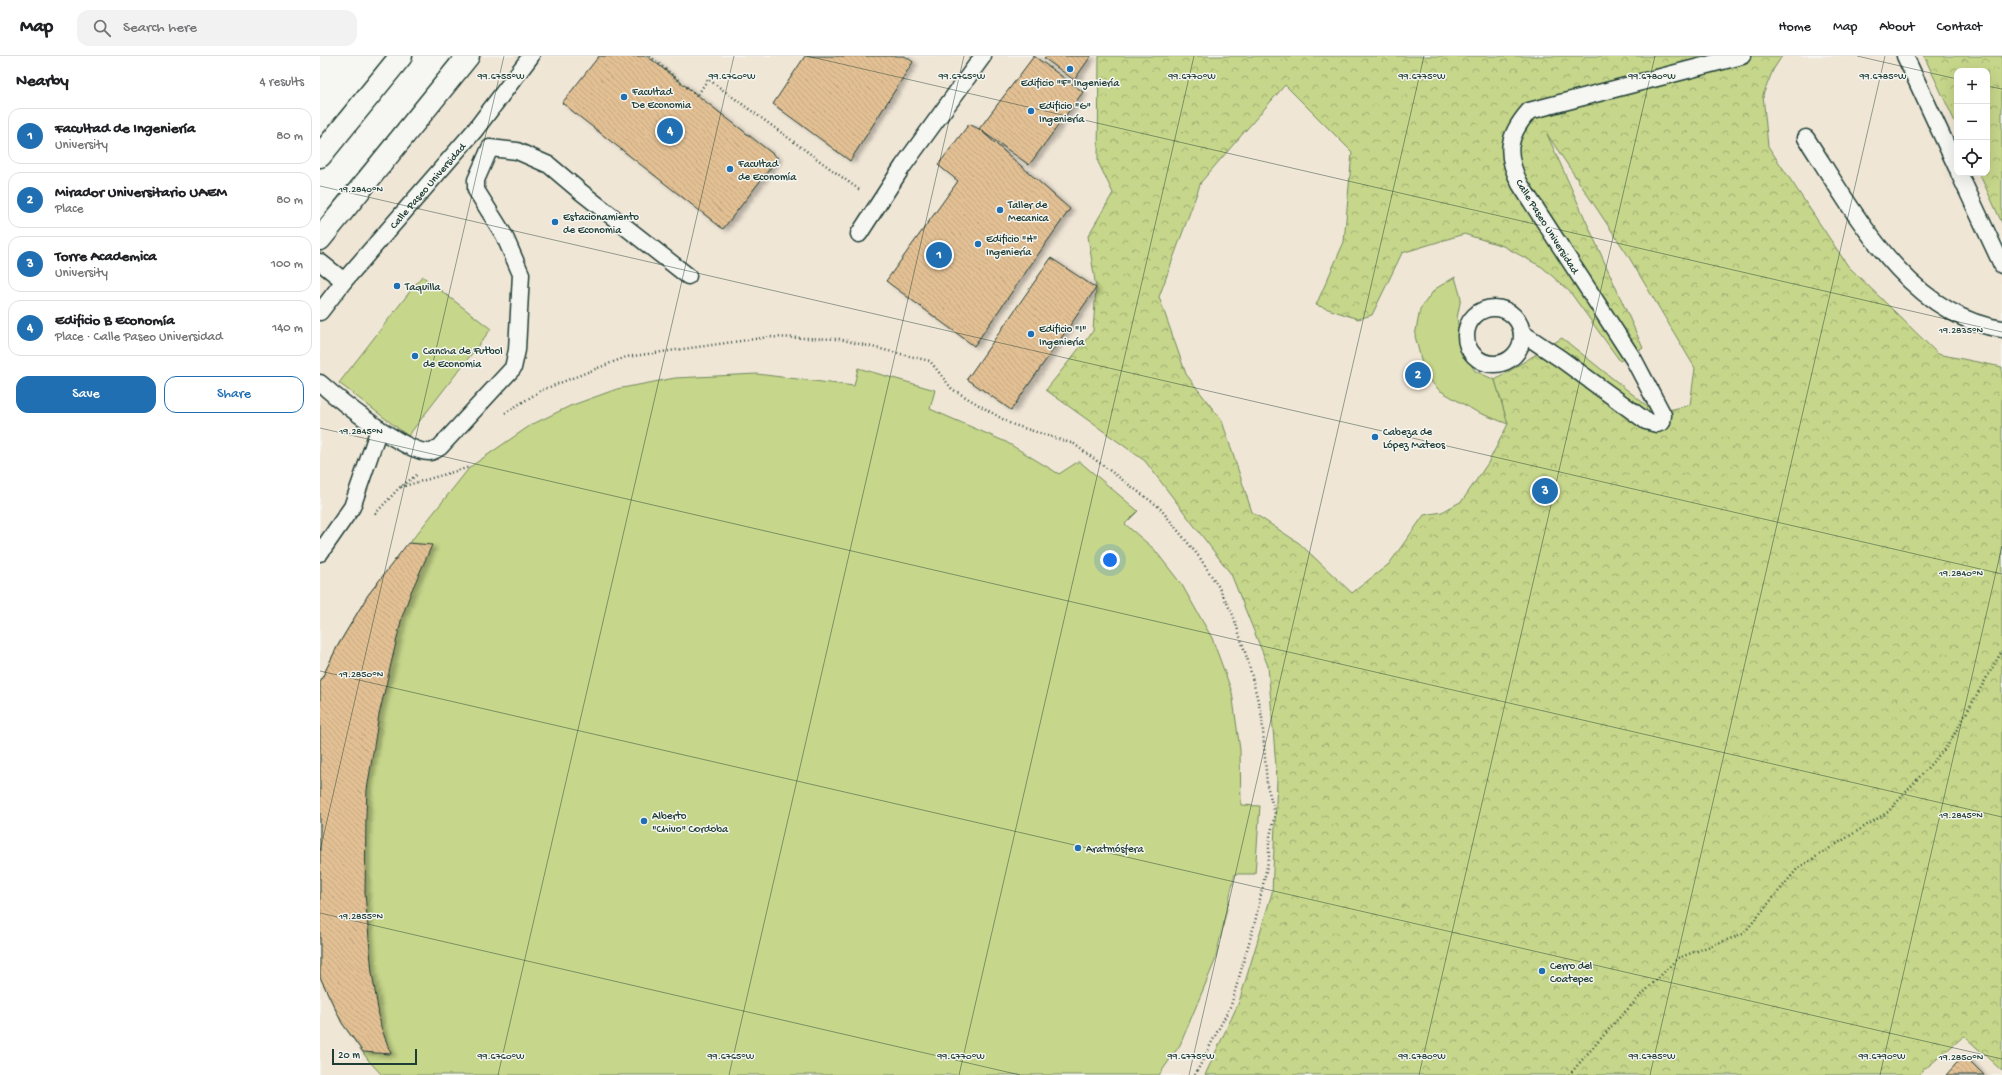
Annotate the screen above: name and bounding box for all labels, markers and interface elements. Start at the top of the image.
search box [77,10,357,46]
text: Map [20,16,53,39]
icon: search [91,17,113,39]
text: Search here [123,19,197,37]
text: Home [1779,19,1811,36]
text: Map [1833,19,1857,36]
text: About [1879,19,1915,36]
text: Contact [1937,19,1982,36]
marker: Edificio "F" Ingeniería [1065,64,1075,74]
map controls [1954,68,1990,176]
button: + [1954,68,1990,104]
text: 99.6755°W [477,71,525,83]
text: 99.6760°W [707,71,756,83]
text: 99.6765°W [938,71,986,83]
text: 99.6770°W [1167,71,1216,83]
text: 99.6775°W [1398,71,1446,83]
text: 99.6780°W [1627,71,1676,83]
text: 99.6785°W [1858,71,1907,83]
text: Nearby [16,72,69,92]
text: 4 results [260,75,304,90]
place label: Edificio "F" Ingeniería [1021,77,1120,90]
place label: Facultad De Economia [631,87,692,112]
marker: Facultad De Economia [619,92,629,102]
place label: Edificio "G" Ingeniería [1039,100,1091,126]
button: − [1954,104,1990,140]
marker: Edificio "G" Ingeniería [1026,106,1036,116]
pin: 4 [657,116,683,146]
text: Facultad de Ingeniería [55,120,195,138]
text: 1 [27,129,33,144]
text: 80 m [276,129,303,144]
text: University [55,138,108,153]
street label: Calle Paseo Universidad [388,140,470,232]
button: locate [1954,140,1990,176]
place label: Facultad de Economía [737,159,797,184]
marker: Facultad de Economía [725,164,735,174]
street label: Calle Paseo Universidad [1512,178,1581,278]
text: Mirador Universitario UAEM [55,184,227,202]
text: 19.2840°N [338,184,383,196]
text: 2 [27,193,33,208]
text: 80 m [276,193,303,208]
place label: Taller de Mecanica [1007,200,1050,225]
text: Place [55,202,83,217]
marker: Taller de Mecanica [995,205,1005,215]
place label: Estacionamiento de Economia [563,212,639,237]
marker: Estacionamiento de Economia [550,217,560,227]
place label: Edificio "H" Ingeniería [986,233,1037,259]
marker: Edificio "H" Ingeniería [973,239,983,249]
pin: 1 [926,240,952,270]
text: Torre Academica [55,248,157,266]
text: 3 [27,257,33,272]
text: 100 m [271,257,303,272]
text: University [55,266,108,281]
marker: Taquilla [392,281,402,291]
place label: Taquilla [404,282,441,294]
text: Edificio B Economía [55,312,175,330]
text: 4 [27,321,33,336]
text: 140 m [272,321,303,336]
place label: Edificio "I" Ingeniería [1039,323,1087,349]
text: 19.2835°N [1938,325,1983,337]
marker: Edificio "I" Ingeniería [1026,329,1036,339]
text: Place · Calle Paseo Universidad [55,330,223,345]
place label: Cancha de Futbol de Economia [423,346,503,371]
marker: Cancha de Futbol de Economia [410,351,420,361]
pin: 2 [1405,360,1431,390]
button: Save [16,376,156,413]
button: Share [164,376,304,413]
text: 19.2845°N [338,426,383,438]
place label: Cabeza de López Mateos [1383,427,1446,452]
marker: Cabeza de López Mateos [1370,432,1380,442]
pin: 3 [1532,476,1558,506]
your location [1100,550,1120,570]
text: 19.2840°N [1938,568,1983,580]
text: 19.2850°N [338,669,384,681]
text: 19.2845°N [1938,810,1983,822]
place label: Alberto "Chivo" Cordoba [652,811,729,836]
marker: Alberto "Chivo" Cordoba [639,816,649,826]
marker: Aratmósfera [1073,843,1083,853]
place label: Aratmósfera [1086,843,1144,856]
text: 19.2855°N [338,911,384,923]
place label: Cerro del Coatepec [1550,961,1594,986]
marker: Cerro del Coatepec [1537,966,1547,976]
scale bar [332,1047,417,1066]
text: 20 m [338,1050,360,1062]
text: 99.6760°W [476,1051,525,1063]
text: 99.6765°W [707,1051,755,1063]
text: 99.6770°W [936,1051,985,1063]
text: 99.6775°W [1167,1051,1215,1063]
text: 99.6780°W [1397,1051,1446,1063]
text: 99.6785°W [1627,1051,1676,1063]
text: 99.6790°W [1857,1051,1906,1063]
text: 19.2850°N [1938,1052,1984,1064]

